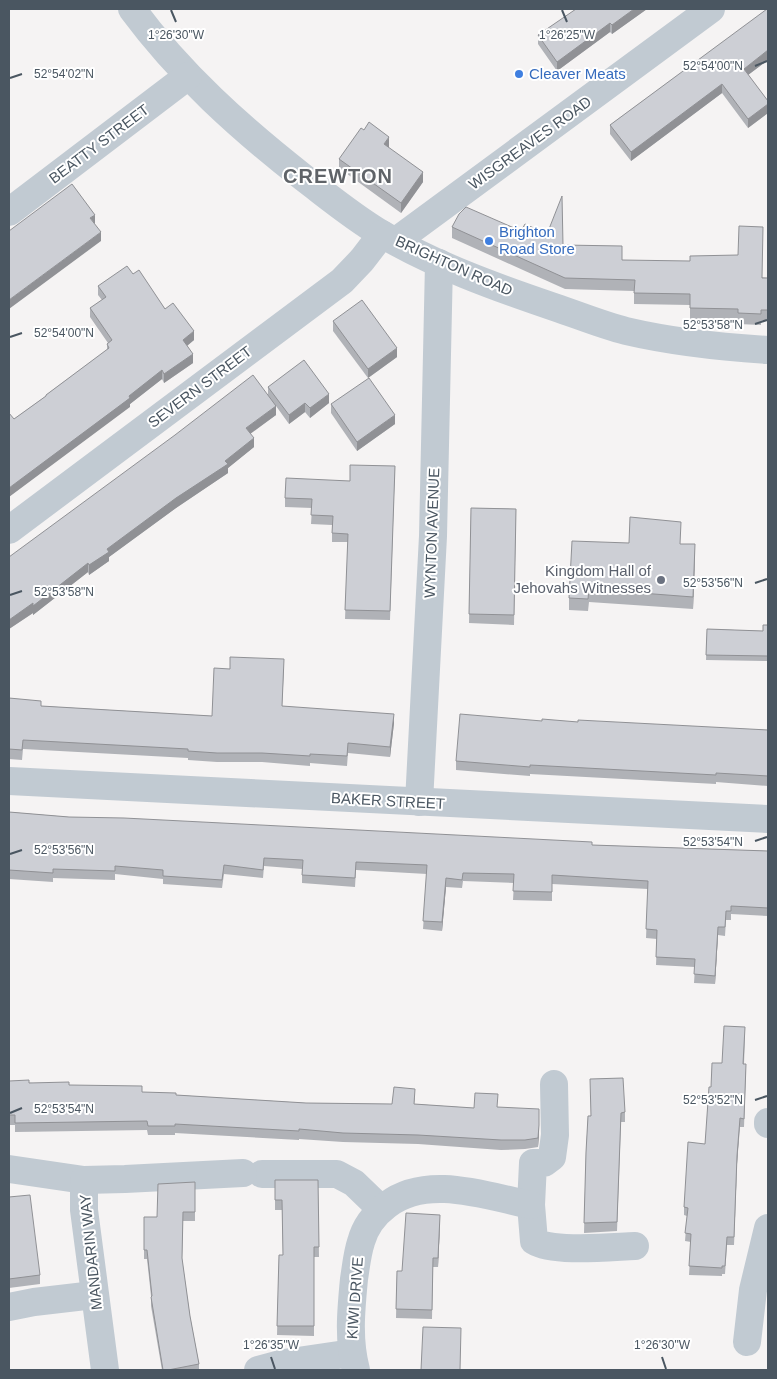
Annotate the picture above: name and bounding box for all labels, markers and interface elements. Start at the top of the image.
text: 1°26'30"W [148,28,205,42]
text: 1°26'25"W [539,28,596,42]
text: 52°54'00"N [683,59,743,73]
place label: Cleaver Meats [529,65,626,82]
text: 52°54'02"N [34,67,94,81]
marker: Cleaver Meats [513,68,525,80]
street label: WISGREAVES ROAD [465,92,594,193]
street label: BEATTY STREET [46,101,152,187]
district label: CREWTON [283,165,393,187]
place label: Brighton Road Store [499,223,575,257]
street label: BRIGHTON ROAD [393,232,516,299]
marker: Brighton Road Store [483,235,495,247]
text: 52°53'58"N [683,318,743,332]
text: 52°54'00"N [34,326,94,340]
street label: SEVERN STREET [145,342,255,431]
street label: WYNTON AVENUE [421,468,442,598]
place label: Kingdom Hall of Jehovahs Witnesses [513,562,652,596]
marker: Kingdom Hall of Jehovahs Witnesses [655,574,667,586]
text: 52°53'56"N [683,576,743,590]
text: 52°53'58"N [34,585,94,599]
street label: BAKER STREET [331,789,445,812]
text: 52°53'54"N [683,835,743,849]
text: 52°53'56"N [34,843,94,857]
text: 52°53'52"N [683,1093,743,1107]
text: 52°53'54"N [34,1102,94,1116]
street label: MANDARIN WAY [76,1193,105,1311]
street label: KIWI DRIVE [343,1256,366,1340]
text: 1°26'35"W [243,1338,300,1352]
text: 1°26'30"W [634,1338,691,1352]

